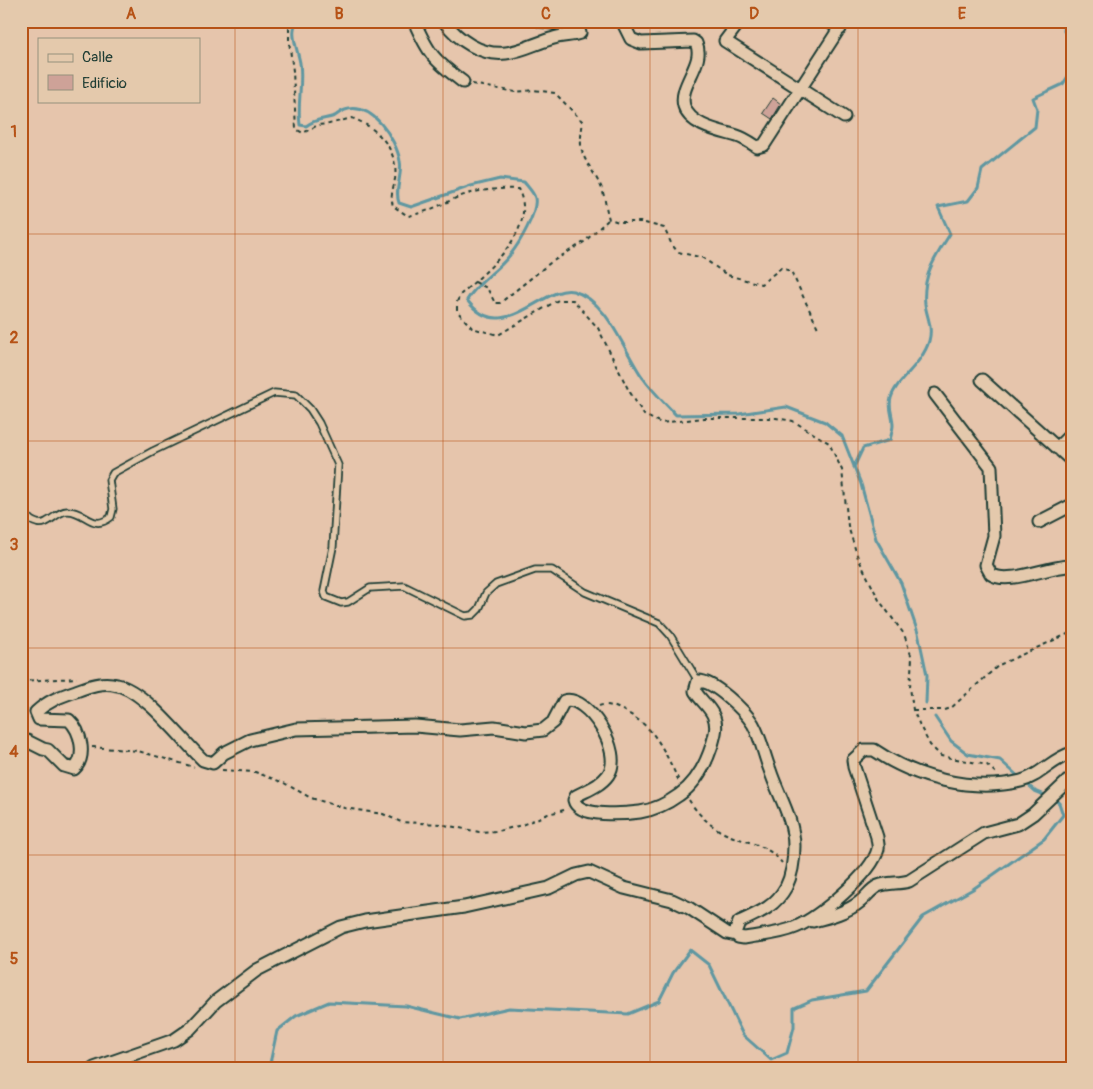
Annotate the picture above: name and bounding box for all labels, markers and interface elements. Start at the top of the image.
text: A [126,4,137,24]
text: B [334,4,344,24]
text: C [541,4,551,24]
text: D [749,4,759,24]
text: E [958,4,967,24]
legend [38,38,200,102]
text: Calle [82,48,113,67]
text: Edificio [82,74,127,93]
text: 1 [11,122,17,142]
text: 2 [10,328,19,348]
text: 3 [10,535,19,555]
text: 4 [9,742,19,762]
text: 5 [10,949,19,969]

